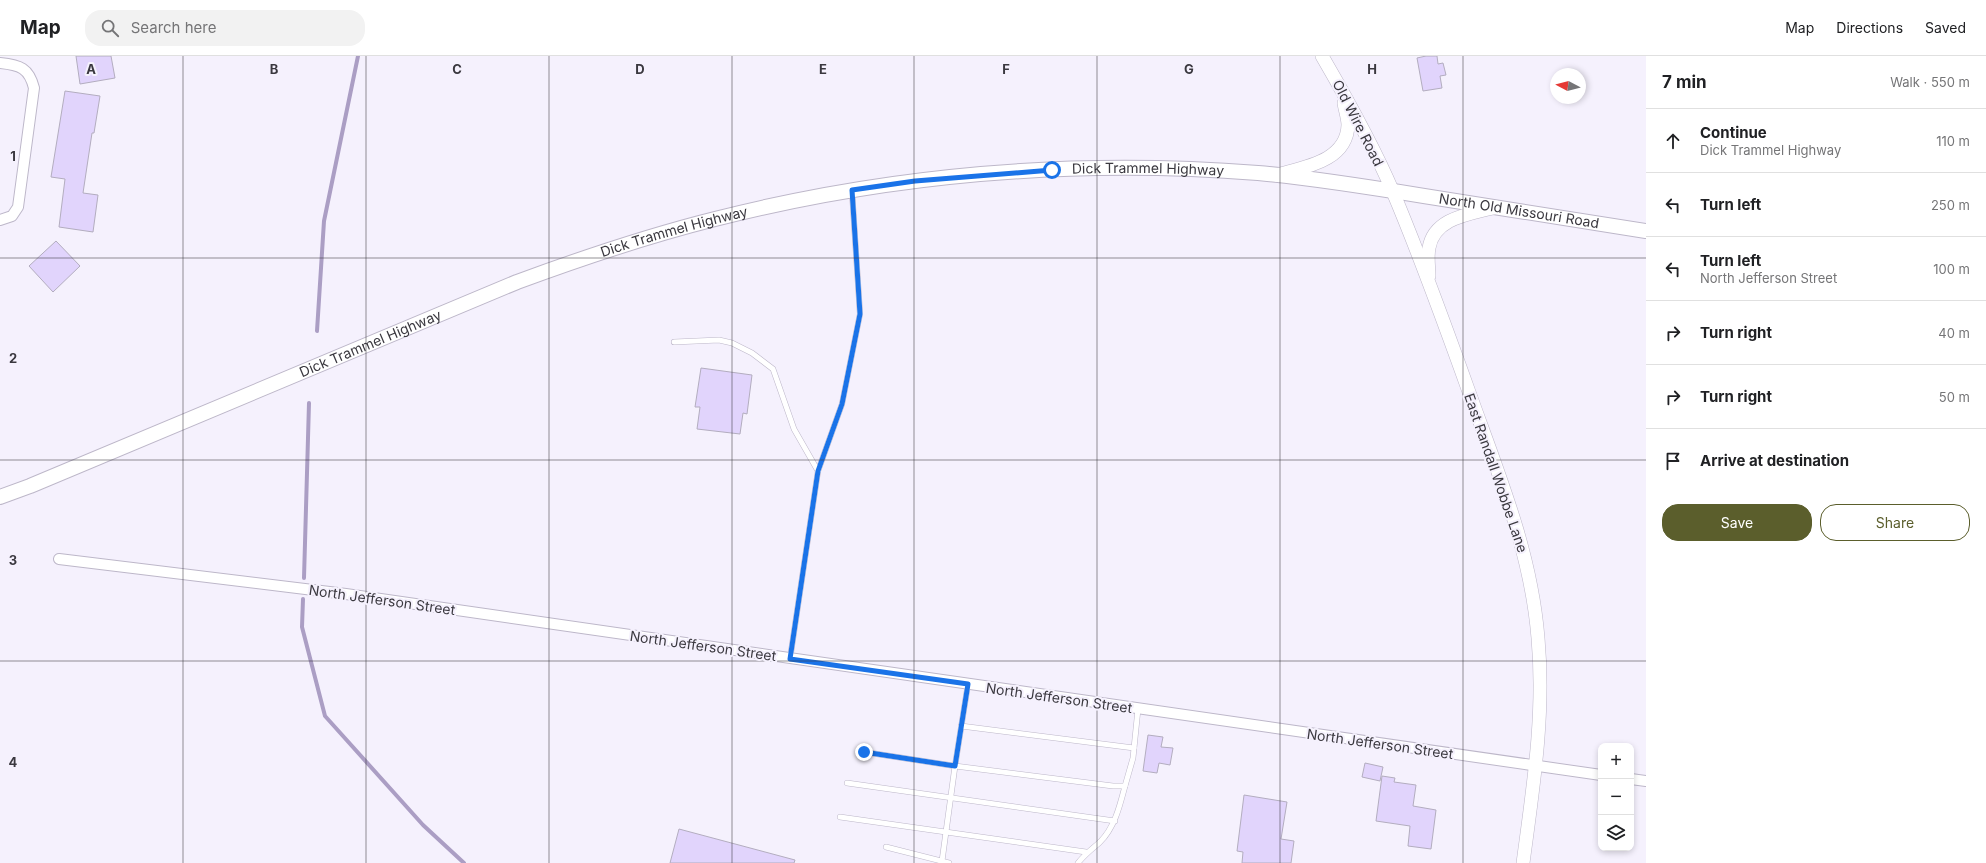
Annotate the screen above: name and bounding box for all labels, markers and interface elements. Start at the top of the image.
search box [85,10,365,46]
text: Map [20,16,61,39]
icon: search [99,17,121,39]
text: Search here [131,18,216,37]
text: Map [1785,19,1814,36]
text: Directions [1836,19,1903,36]
text: Saved [1925,19,1966,36]
text: A [86,61,96,77]
text: B [270,61,279,77]
text: C [452,61,462,77]
text: D [635,61,645,77]
text: E [819,61,827,77]
text: F [1002,61,1010,77]
text: G [1184,61,1194,77]
text: H [1367,61,1377,77]
north arrow [1550,68,1586,104]
text: 7 min [1662,72,1707,92]
text: Walk · 550 m [1890,74,1970,90]
street label: Old Wire Road [1329,77,1388,169]
text: Continue [1700,123,1767,142]
icon: ahead [1662,130,1684,152]
text: 110 m [1936,133,1970,149]
text: Dick Trammel Highway [1700,142,1841,158]
text: 1 [10,148,16,164]
street label: Dick Trammel Highway [1072,159,1225,179]
route start [1043,161,1061,179]
street label: North Old Missouri Road [1438,189,1601,231]
icon: left [1662,194,1684,216]
text: Turn left [1700,195,1761,214]
text: 250 m [1931,197,1970,213]
street label: Dick Trammel Highway [598,202,749,260]
text: Turn left [1700,251,1761,270]
icon: left [1662,258,1684,280]
text: 100 m [1933,261,1970,277]
text: North Jefferson Street [1700,270,1837,286]
street label: Dick Trammel Highway [297,306,444,380]
icon: right [1662,322,1684,344]
text: Turn right [1700,323,1772,342]
text: 40 m [1938,325,1970,341]
text: 2 [9,350,17,366]
icon: right [1662,386,1684,408]
text: Turn right [1700,387,1772,406]
text: 50 m [1939,389,1970,405]
street label: East Randall Wobbe Lane [1461,391,1532,555]
icon: arrive [1662,450,1684,472]
text: Arrive at destination [1700,451,1849,470]
button: Save [1662,504,1812,541]
button: Share [1820,504,1970,541]
text: 3 [9,552,17,568]
street label: North Jefferson Street [308,581,457,618]
street label: North Jefferson Street [629,627,778,664]
street label: North Jefferson Street [985,679,1134,716]
street label: North Jefferson Street [1306,725,1455,762]
route end [855,743,873,761]
map controls [1598,743,1634,851]
button: + [1598,743,1634,779]
text: 4 [9,754,18,770]
button: − [1598,779,1634,815]
button: layers [1598,815,1634,851]

